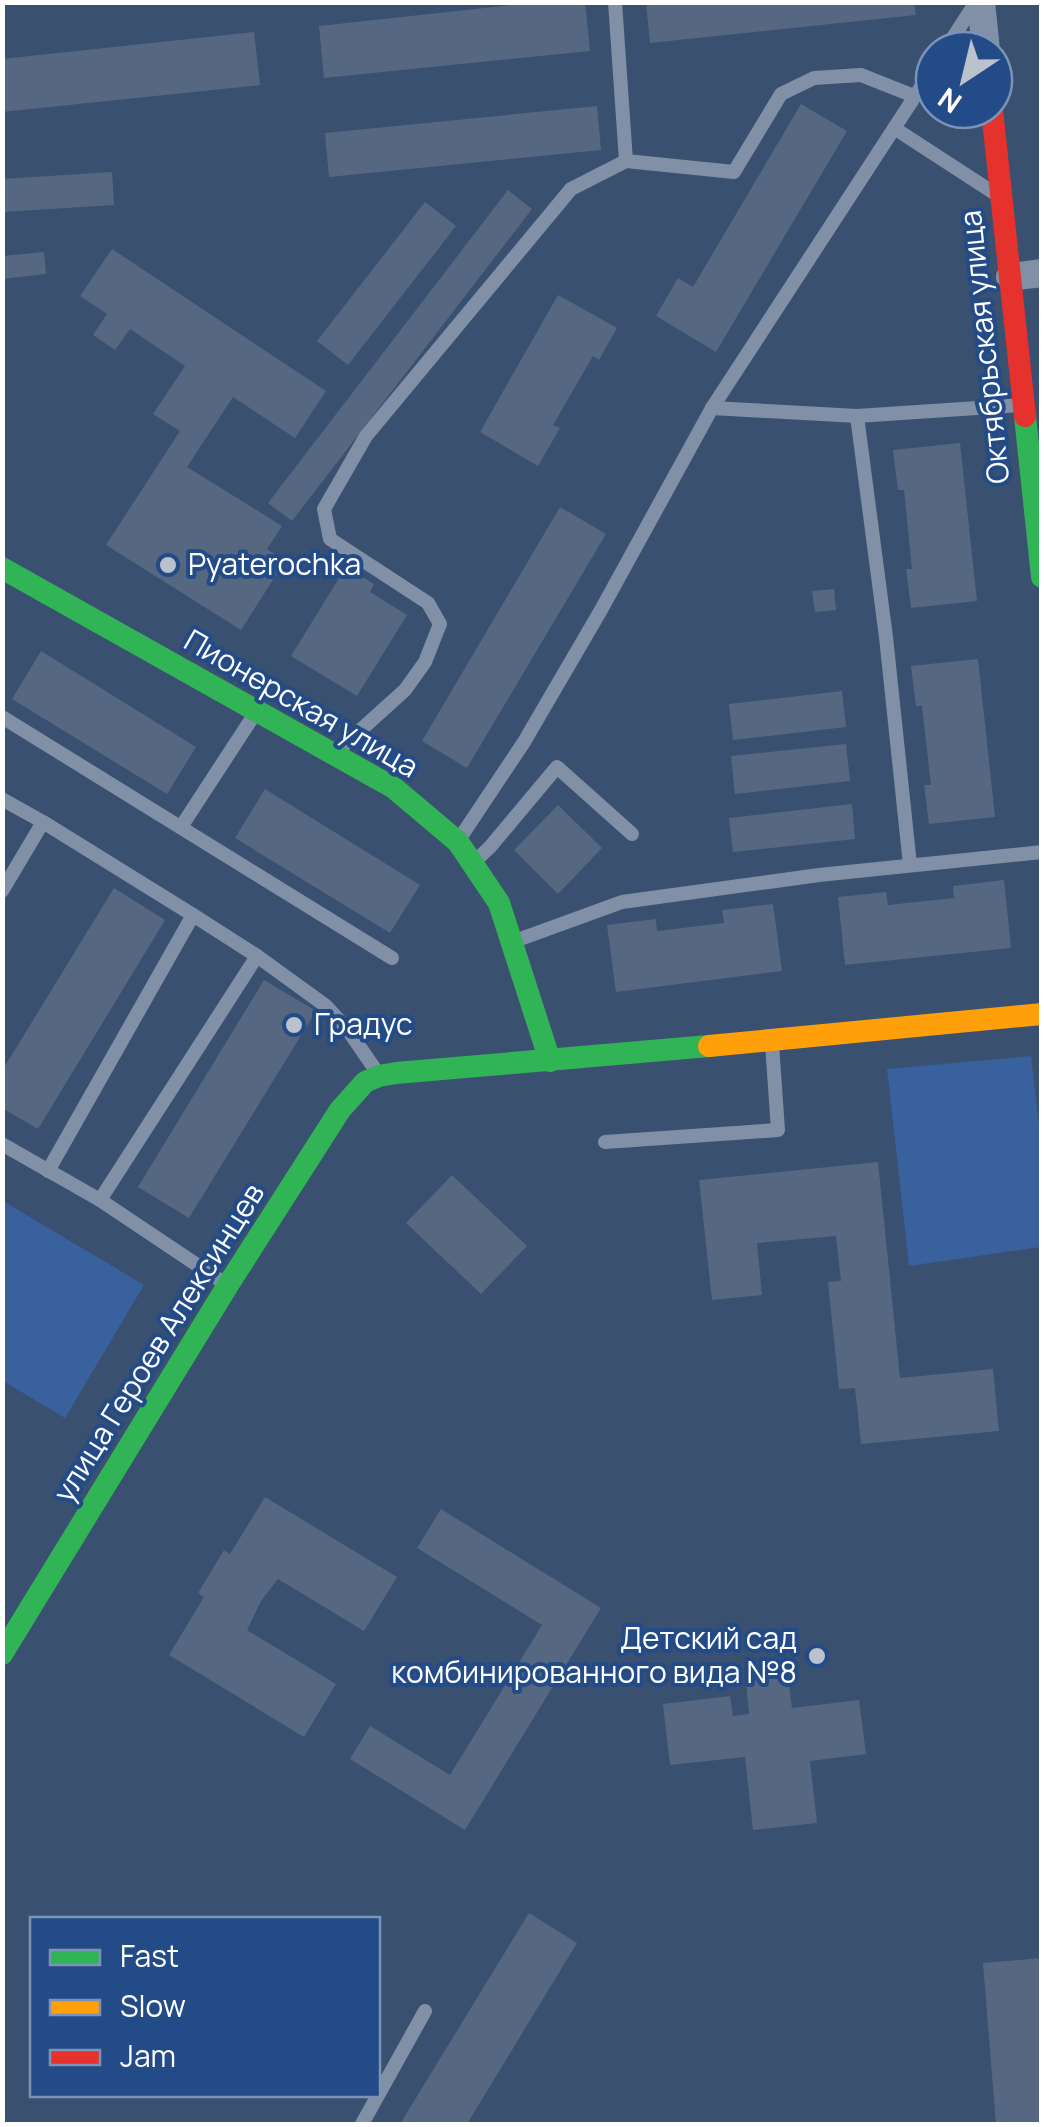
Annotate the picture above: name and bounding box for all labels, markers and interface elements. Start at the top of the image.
north arrow [914,30,1014,130]
text: N [930,80,968,123]
street label: Октябрьская улица [949,209,1018,486]
place label: Pyaterochka [188,543,361,584]
marker: Pyaterochka [157,554,179,576]
street label: Пионерская улица [177,619,426,786]
place label: Градус [314,1003,413,1044]
marker: Градус [283,1014,305,1036]
street label: улица Героев Алексинцев [43,1175,273,1510]
place label: Детский сад комбинированного вида №8 [391,1617,797,1692]
marker: Детский сад комбинированного вида №8 [806,1645,828,1667]
legend [30,1917,380,2097]
text: Fast [120,1935,179,1976]
text: Slow [120,1985,186,2026]
text: Jam [120,2035,176,2076]

